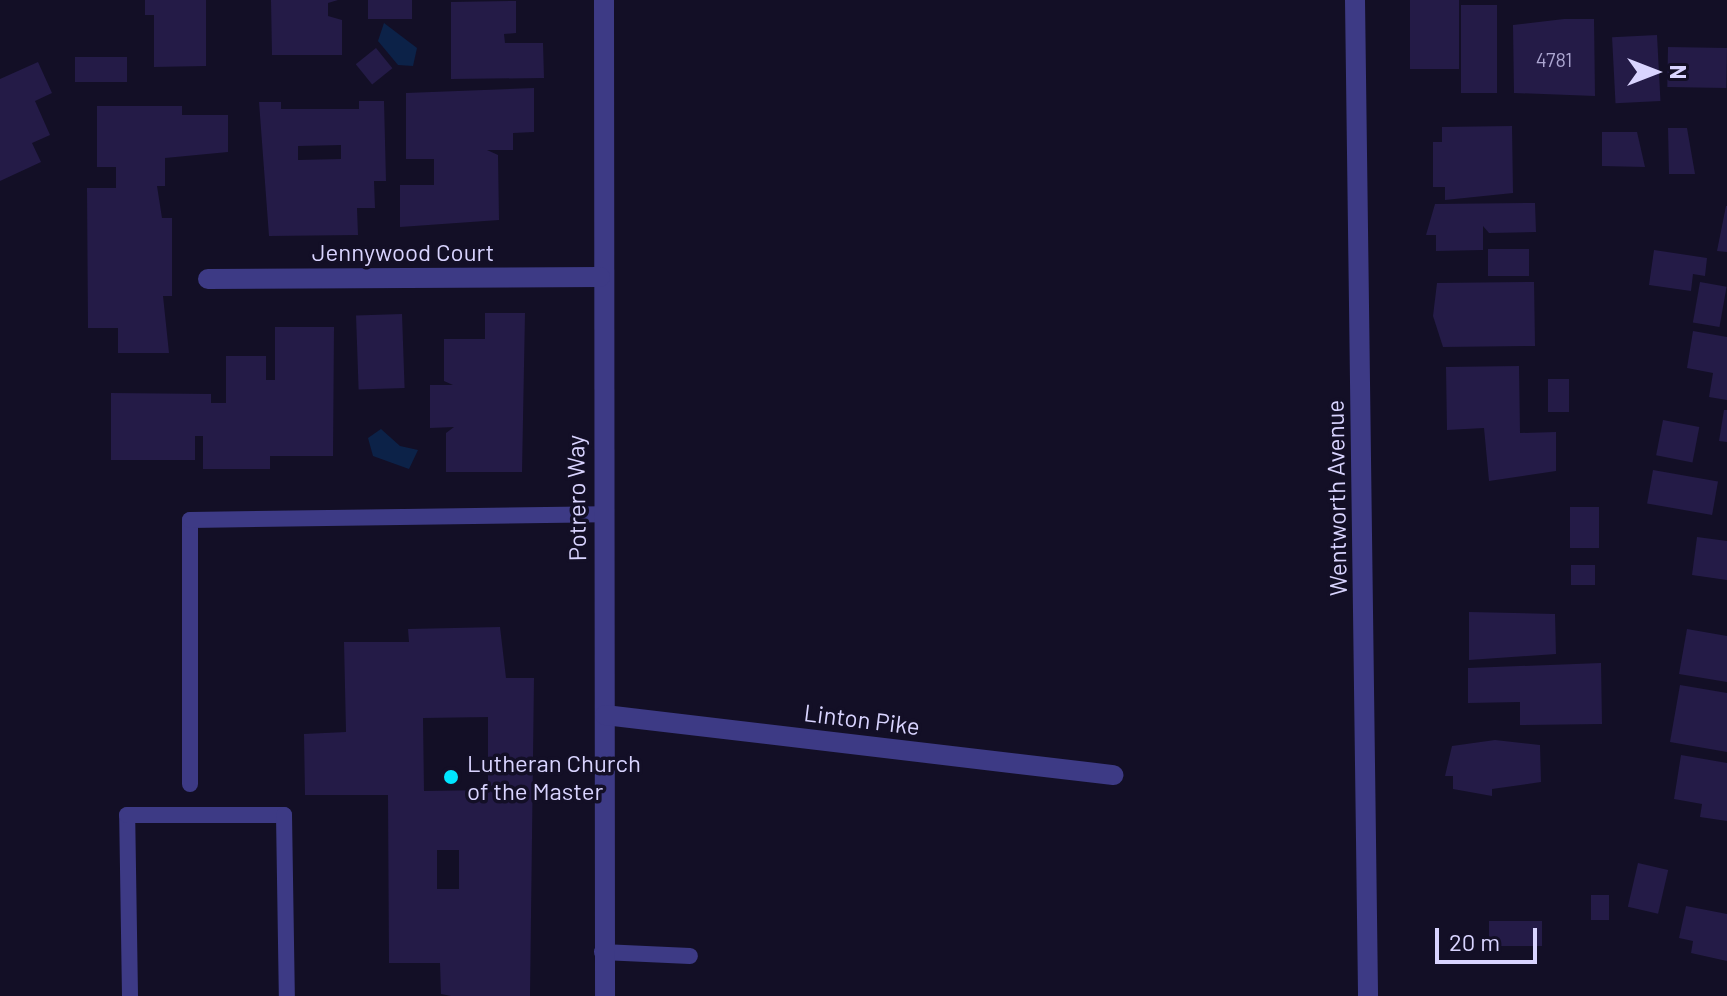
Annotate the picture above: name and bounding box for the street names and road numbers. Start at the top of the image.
street label: Jennywood Court [312,238,494,266]
street label: Wentworth Avenue [1320,400,1352,596]
street label: Potrero Way [560,435,592,561]
street label: Linton Pike [802,698,922,740]

